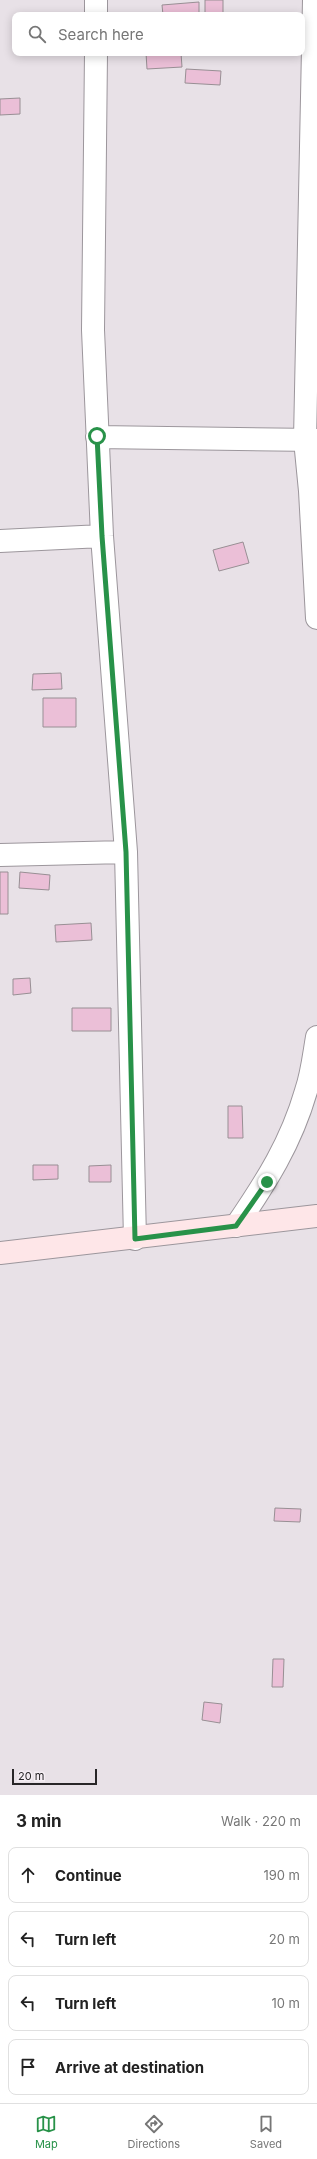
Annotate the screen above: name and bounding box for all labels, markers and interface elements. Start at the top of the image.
search box [12,12,305,56]
icon: search [26,23,48,45]
text: Search here [58,25,144,44]
route start [88,427,106,445]
route end [258,1173,276,1191]
scale bar [12,1767,97,1786]
text: 20 m [18,1769,44,1783]
text: 3 min [16,1811,62,1831]
text: Walk · 220 m [221,1813,301,1829]
icon: ahead [17,1864,39,1886]
text: Continue [55,1866,122,1885]
text: 190 m [263,1867,300,1883]
icon: left [17,1928,39,1950]
text: Turn left [55,1930,116,1949]
text: 20 m [269,1931,300,1947]
icon: left [17,1992,39,2014]
text: Turn left [55,1994,116,2013]
text: 10 m [271,1995,300,2011]
icon: arrive [17,2056,39,2078]
text: Arrive at destination [55,2058,204,2077]
tab: Map [35,2113,58,2151]
tab: Directions [128,2113,180,2151]
tab: Saved [250,2113,282,2151]

